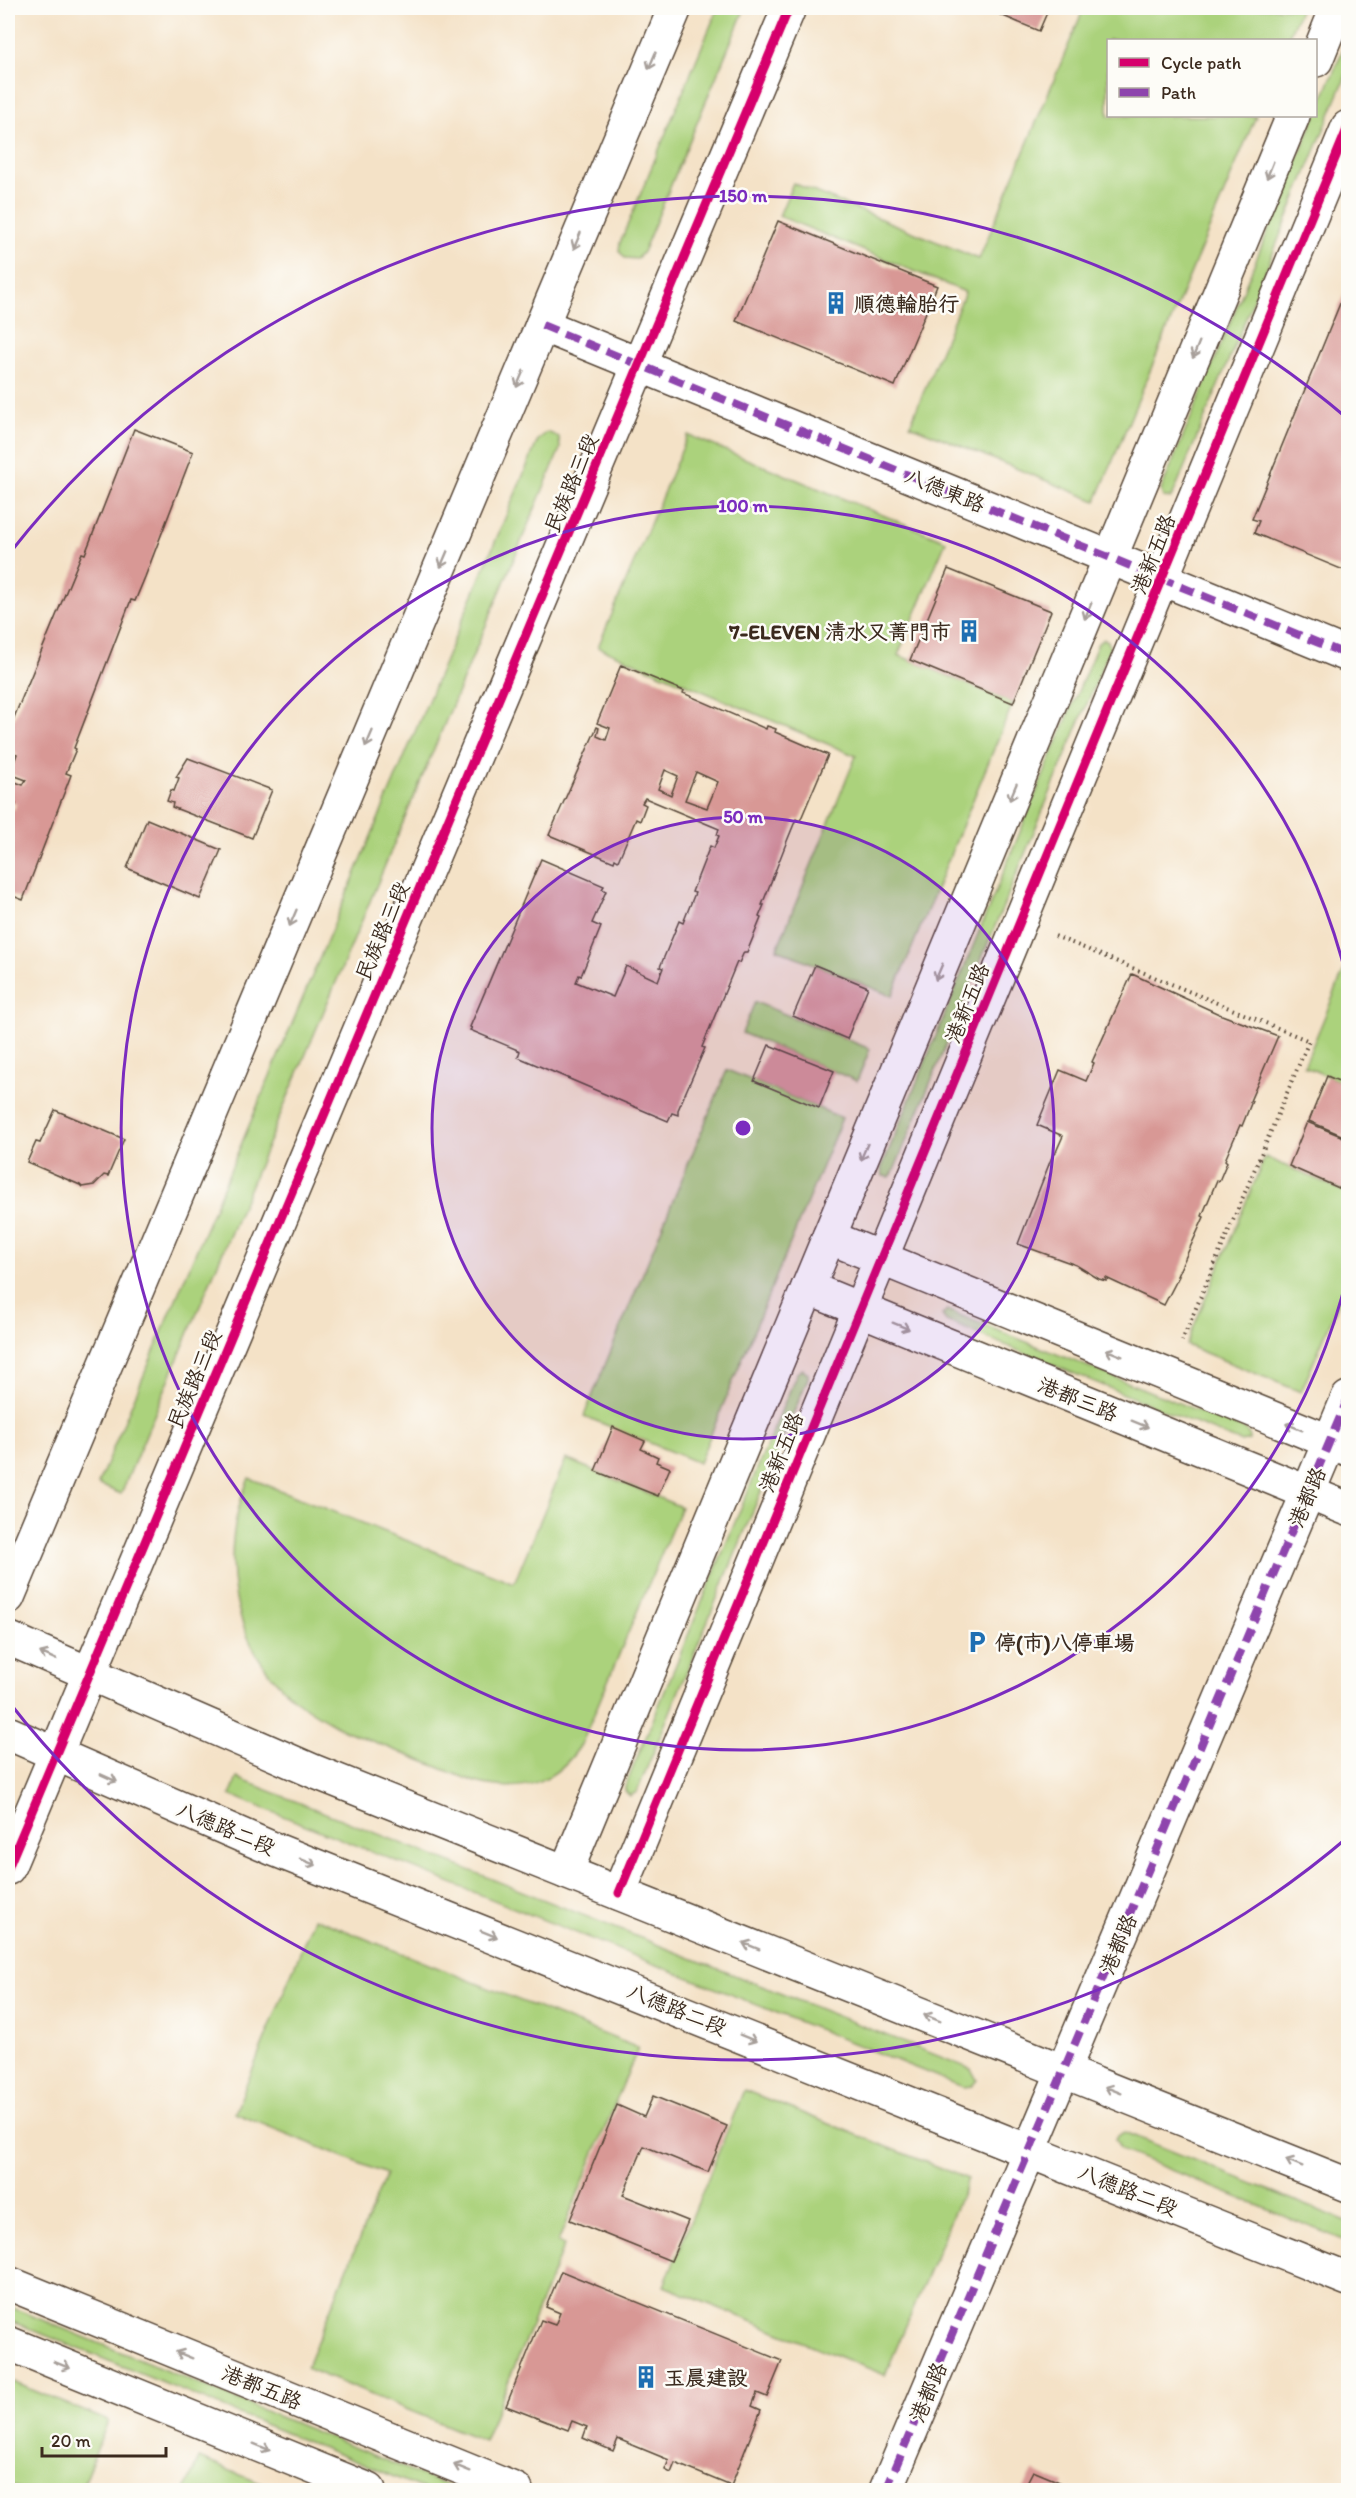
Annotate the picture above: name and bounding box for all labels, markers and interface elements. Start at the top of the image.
legend [1107,39,1317,117]
one-way arrow [646,52,657,70]
text: Cycle path [1161,52,1242,74]
text: Path [1161,82,1196,104]
one-way arrow [1264,160,1275,178]
text: 150 m [719,185,768,207]
one-way arrow [571,232,582,250]
building icon: 順德輪胎行 [823,290,849,316]
place label: 順德輪胎行 [854,291,959,316]
one-way arrow [1190,340,1201,358]
one-way arrow [514,369,525,388]
street label: 民族路三段 [539,430,603,536]
street label: 八德東路 [901,463,989,517]
text: 100 m [718,495,769,517]
street label: 港新五路 [1126,510,1180,598]
one-way arrow [438,549,449,568]
one-way arrow [1082,602,1093,620]
building icon: 7-ELEVEN 清水又菁門市 [956,618,982,644]
place label: 7-ELEVEN 清水又菁門市 [728,619,951,644]
one-way arrow [363,729,374,747]
one-way arrow [1007,782,1018,800]
text: 50 m [723,806,764,828]
street label: 民族路三段 [350,878,414,984]
one-way arrow [287,909,298,927]
street label: 港新五路 [940,959,994,1047]
one-way arrow [933,962,944,980]
centre of rings [733,1118,753,1138]
one-way arrow [858,1142,869,1161]
one-way arrow [891,1321,910,1332]
street label: 民族路三段 [162,1326,226,1432]
one-way arrow [1105,1347,1124,1358]
street label: 港都三路 [1034,1372,1122,1426]
street label: 港新五路 [754,1408,808,1496]
one-way arrow [1130,1419,1149,1430]
one-way arrow [1286,1420,1304,1431]
street label: 港都路 [1283,1463,1331,1531]
parking icon: 停(市)八停車場 [964,1629,990,1655]
place label: 停(市)八停車場 [995,1630,1135,1656]
one-way arrow [40,1650,58,1661]
one-way arrow [100,1773,118,1784]
street label: 八德路二段 [173,1796,279,1860]
one-way arrow [298,1857,316,1868]
street label: 港都路 [1094,1910,1142,1978]
one-way arrow [479,1930,498,1941]
one-way arrow [743,1939,761,1950]
street label: 八德路二段 [624,1978,730,2040]
one-way arrow [924,2011,942,2022]
one-way arrow [738,2033,757,2044]
one-way arrow [1105,2084,1123,2095]
one-way arrow [1286,2157,1304,2168]
street label: 八德路二段 [1075,2159,1181,2221]
one-way arrow [175,2349,194,2360]
street label: 港都路 [904,2358,952,2426]
one-way arrow [52,2360,70,2371]
street label: 港都五路 [218,2360,306,2414]
building icon: 玉晨建設 [633,2364,659,2390]
place label: 玉晨建設 [664,2365,748,2390]
scale bar [42,2420,166,2458]
text: 20 m [51,2430,91,2452]
one-way arrow [252,2442,270,2453]
one-way arrow [453,2462,472,2473]

